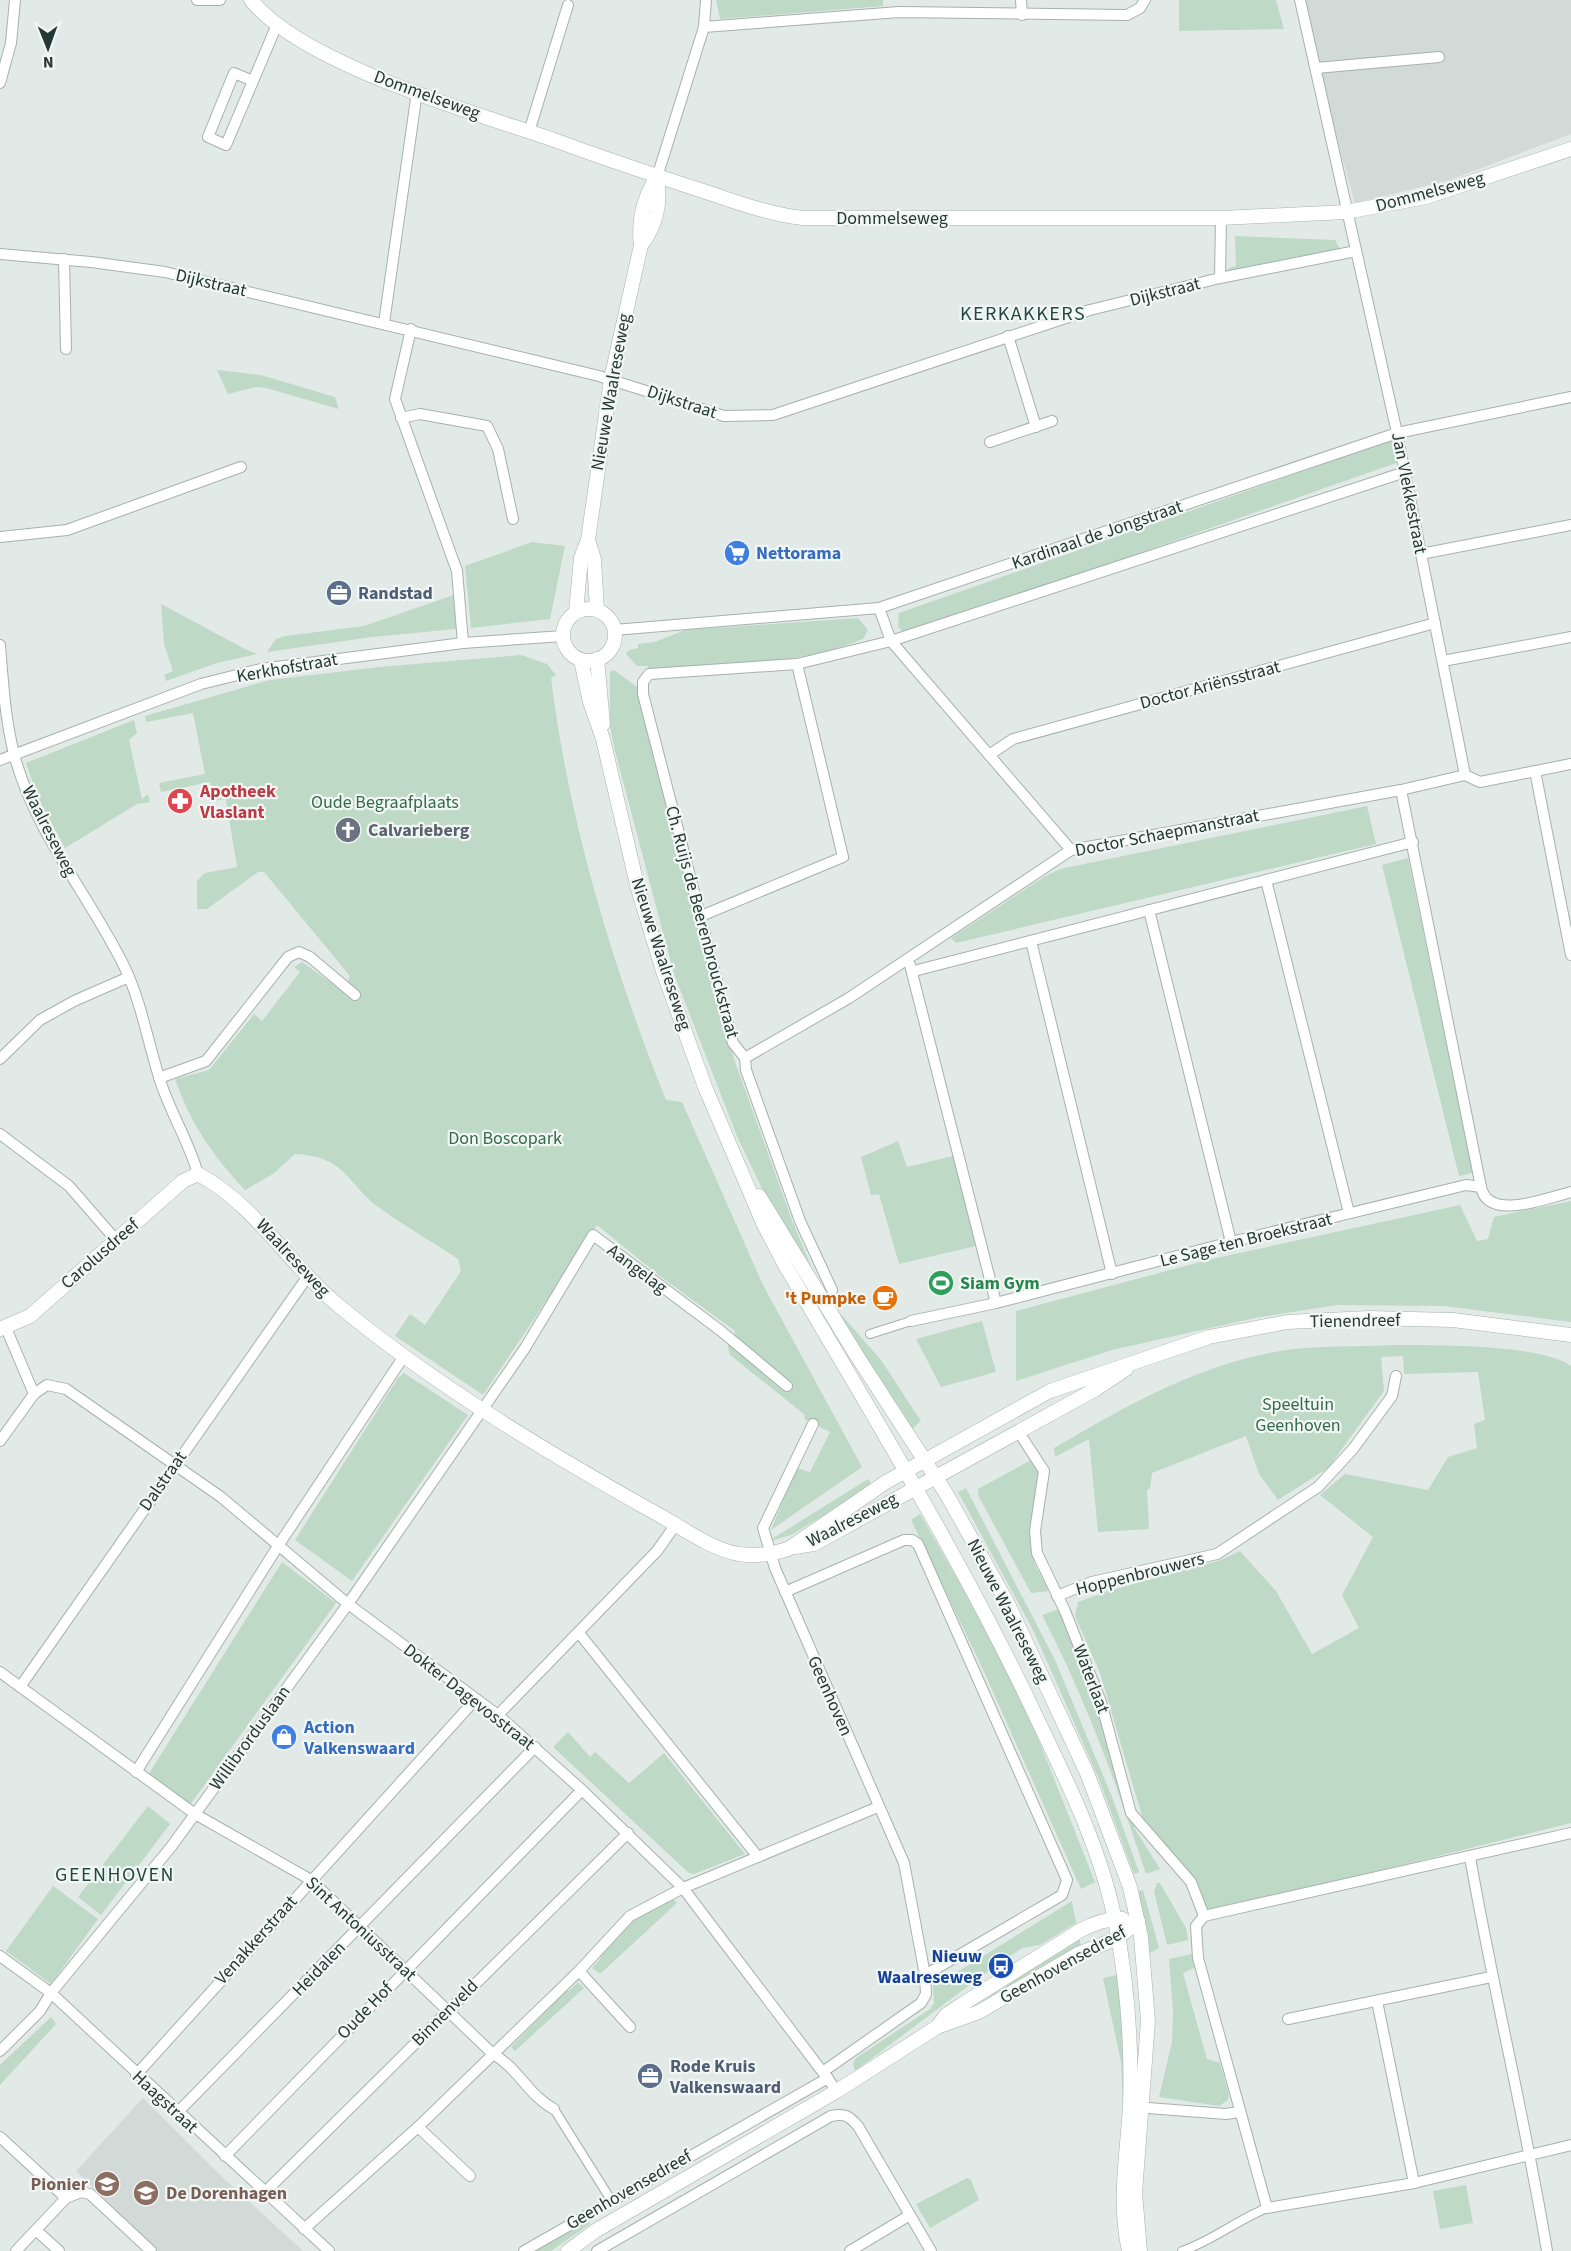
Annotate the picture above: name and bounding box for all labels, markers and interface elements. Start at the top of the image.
north arrow [18,18,78,78]
text: N [43,51,54,73]
street label: Dommelseweg [370,64,484,126]
street label: Dommelseweg [1373,166,1487,218]
street label: Dommelseweg [836,206,948,231]
street label: Dijkstraat [173,263,249,303]
street label: Dijkstraat [1127,271,1203,313]
district label: KERKAKKERS [960,300,1086,328]
street label: Nieuwe Waalreseweg [585,312,637,472]
street label: Dijkstraat [644,379,720,425]
street label: Jan Vlekkestraat [1385,430,1433,556]
street label: Kardinaal de Jongstraat [1008,494,1186,576]
supermarket icon: Nettorama [722,538,752,568]
place label: Nettorama [756,541,841,566]
office icon: Randstad [324,578,354,608]
place label: Randstad [358,581,433,606]
street label: Kerkhofstraat [235,647,339,689]
street label: Doctor Ariënsstraat [1137,654,1283,716]
place label: Apotheek Vlaslant [199,779,276,825]
street label: Waalreseweg [15,781,83,881]
pharmacy icon: Apotheek Vlaslant [165,786,195,816]
park label: Oude Begraafplaats [311,790,459,815]
street label: Ch. Ruijs de Beerenbrouckstraat [659,803,745,1041]
street label: Doctor Schaepmanstraat [1073,803,1261,863]
church icon: Calvarieberg [333,815,363,845]
place label: Calvarieberg [368,818,470,843]
street label: Nieuwe Waalreseweg [625,875,697,1033]
park label: Don Boscopark [448,1126,562,1151]
street label: Le Sage ten Broekstraat [1157,1207,1335,1273]
street label: Carolusdreef [55,1213,145,1295]
street label: Waalreseweg [250,1213,336,1303]
street label: Aangelag [602,1238,672,1300]
sports icon: Siam Gym [926,1268,956,1298]
place label: Siam Gym [960,1271,1040,1296]
cafe icon: 't Pumpke [870,1283,900,1313]
place label: 't Pumpke [785,1286,866,1311]
street label: Tienendreef [1309,1308,1401,1334]
park label: Speeltuin Geenhoven [1255,1392,1341,1438]
street label: Dalstraat [133,1446,193,1516]
street label: Waalreseweg [802,1486,902,1554]
street label: Nieuwe Waalreseweg [961,1534,1055,1688]
street label: Hoppenbrouwers [1073,1546,1207,1602]
street label: Dokter Dagevosstraat [398,1638,540,1756]
street label: Waterlaat [1066,1641,1116,1717]
street label: Geenhoven [801,1652,859,1740]
street label: Willibrorduslaan [203,1681,297,1795]
place label: Action Valkenswaard [303,1715,415,1761]
shop icon: Action Valkenswaard [269,1722,299,1752]
district label: GEENHOVEN [55,1861,175,1889]
street label: Sint Antoniusstraat [300,1871,422,1987]
street label: Venakkerstraat [209,1890,303,1990]
street label: Geenhovensedreef [995,1920,1131,2010]
street label: Heidalen [287,1936,351,2002]
place label: Nieuw Waalreseweg [877,1944,982,1990]
bus stop icon: Nieuw Waalreseweg [986,1951,1016,1981]
street label: Binnenveld [406,1974,484,2052]
street label: Oude Hof [331,1976,399,2045]
place label: Rode Kruis Valkenswaard [669,2054,781,2100]
office icon: Rode Kruis Valkenswaard [635,2061,665,2091]
street label: Haagstraat [126,2065,204,2139]
street label: Geenhovensedreef [562,2144,697,2236]
school or university icon: Pionier [92,2169,122,2199]
place label: Pionier [31,2172,89,2197]
school or university icon: De Dorenhagen [131,2178,161,2208]
place label: De Dorenhagen [166,2181,287,2206]

